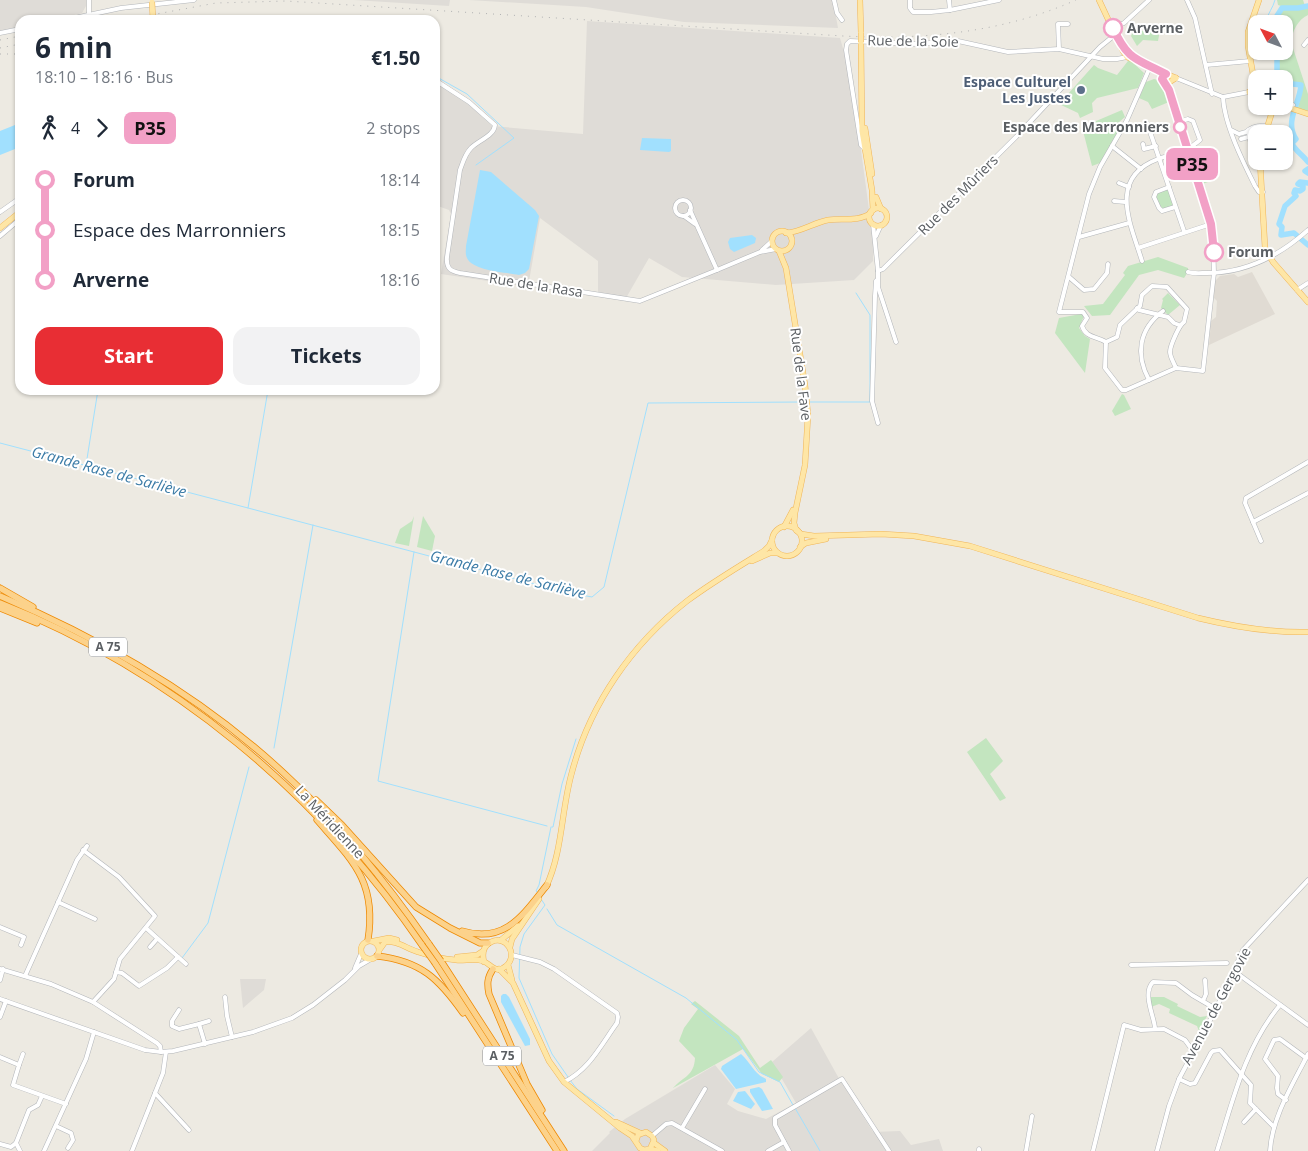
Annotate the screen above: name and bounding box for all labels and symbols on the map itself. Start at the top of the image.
north arrow [1248,15,1292,60]
marker: Arverne [1103,18,1123,38]
place label: Arverne [1127,18,1183,37]
street label: Rue de la Soie [867,30,959,51]
place label: Espace Culturel Les Justes [963,72,1071,107]
marker: Espace Culturel Les Justes [1075,84,1087,96]
place label: Espace des Marronniers [1003,117,1169,136]
marker: Espace des Marronniers [1173,120,1187,134]
line badge: P35 [1163,148,1221,180]
street label: Rue des Mûriers [913,150,1002,239]
marker: Forum [1204,242,1224,262]
place label: Forum [1228,242,1274,261]
street label: Rue de la Rasa [488,268,584,301]
street label: Rue de la Fave [786,326,817,422]
water label: Grande Rase de Sarliève [30,441,189,501]
water label: Grande Rase de Sarliève [428,545,589,603]
road number: A 75 [89,638,127,656]
street label: La Méridienne [292,781,369,862]
street label: Avenue de Gergovie [1177,944,1255,1068]
road number: A 75 [483,1046,521,1066]

